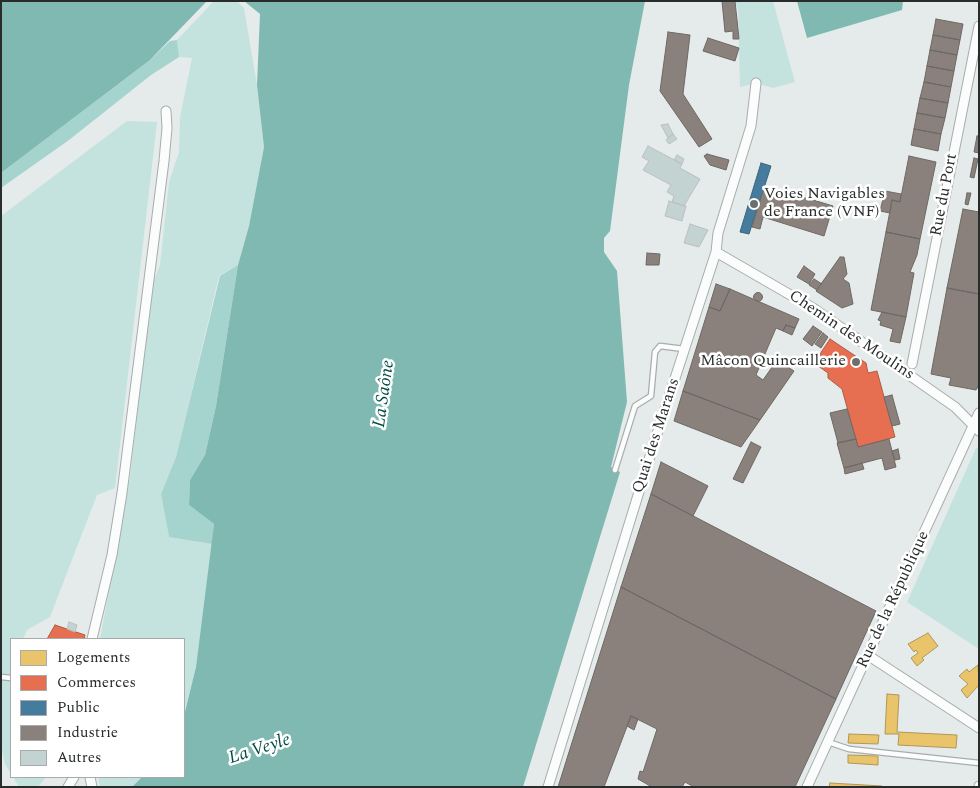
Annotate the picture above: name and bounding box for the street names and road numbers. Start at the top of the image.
street label: Rue du Port [928,152,962,238]
street label: Chemin des Moulins [785,287,917,385]
street label: Quai des Marans [629,376,685,496]
street label: Rue de la République [854,528,934,672]

